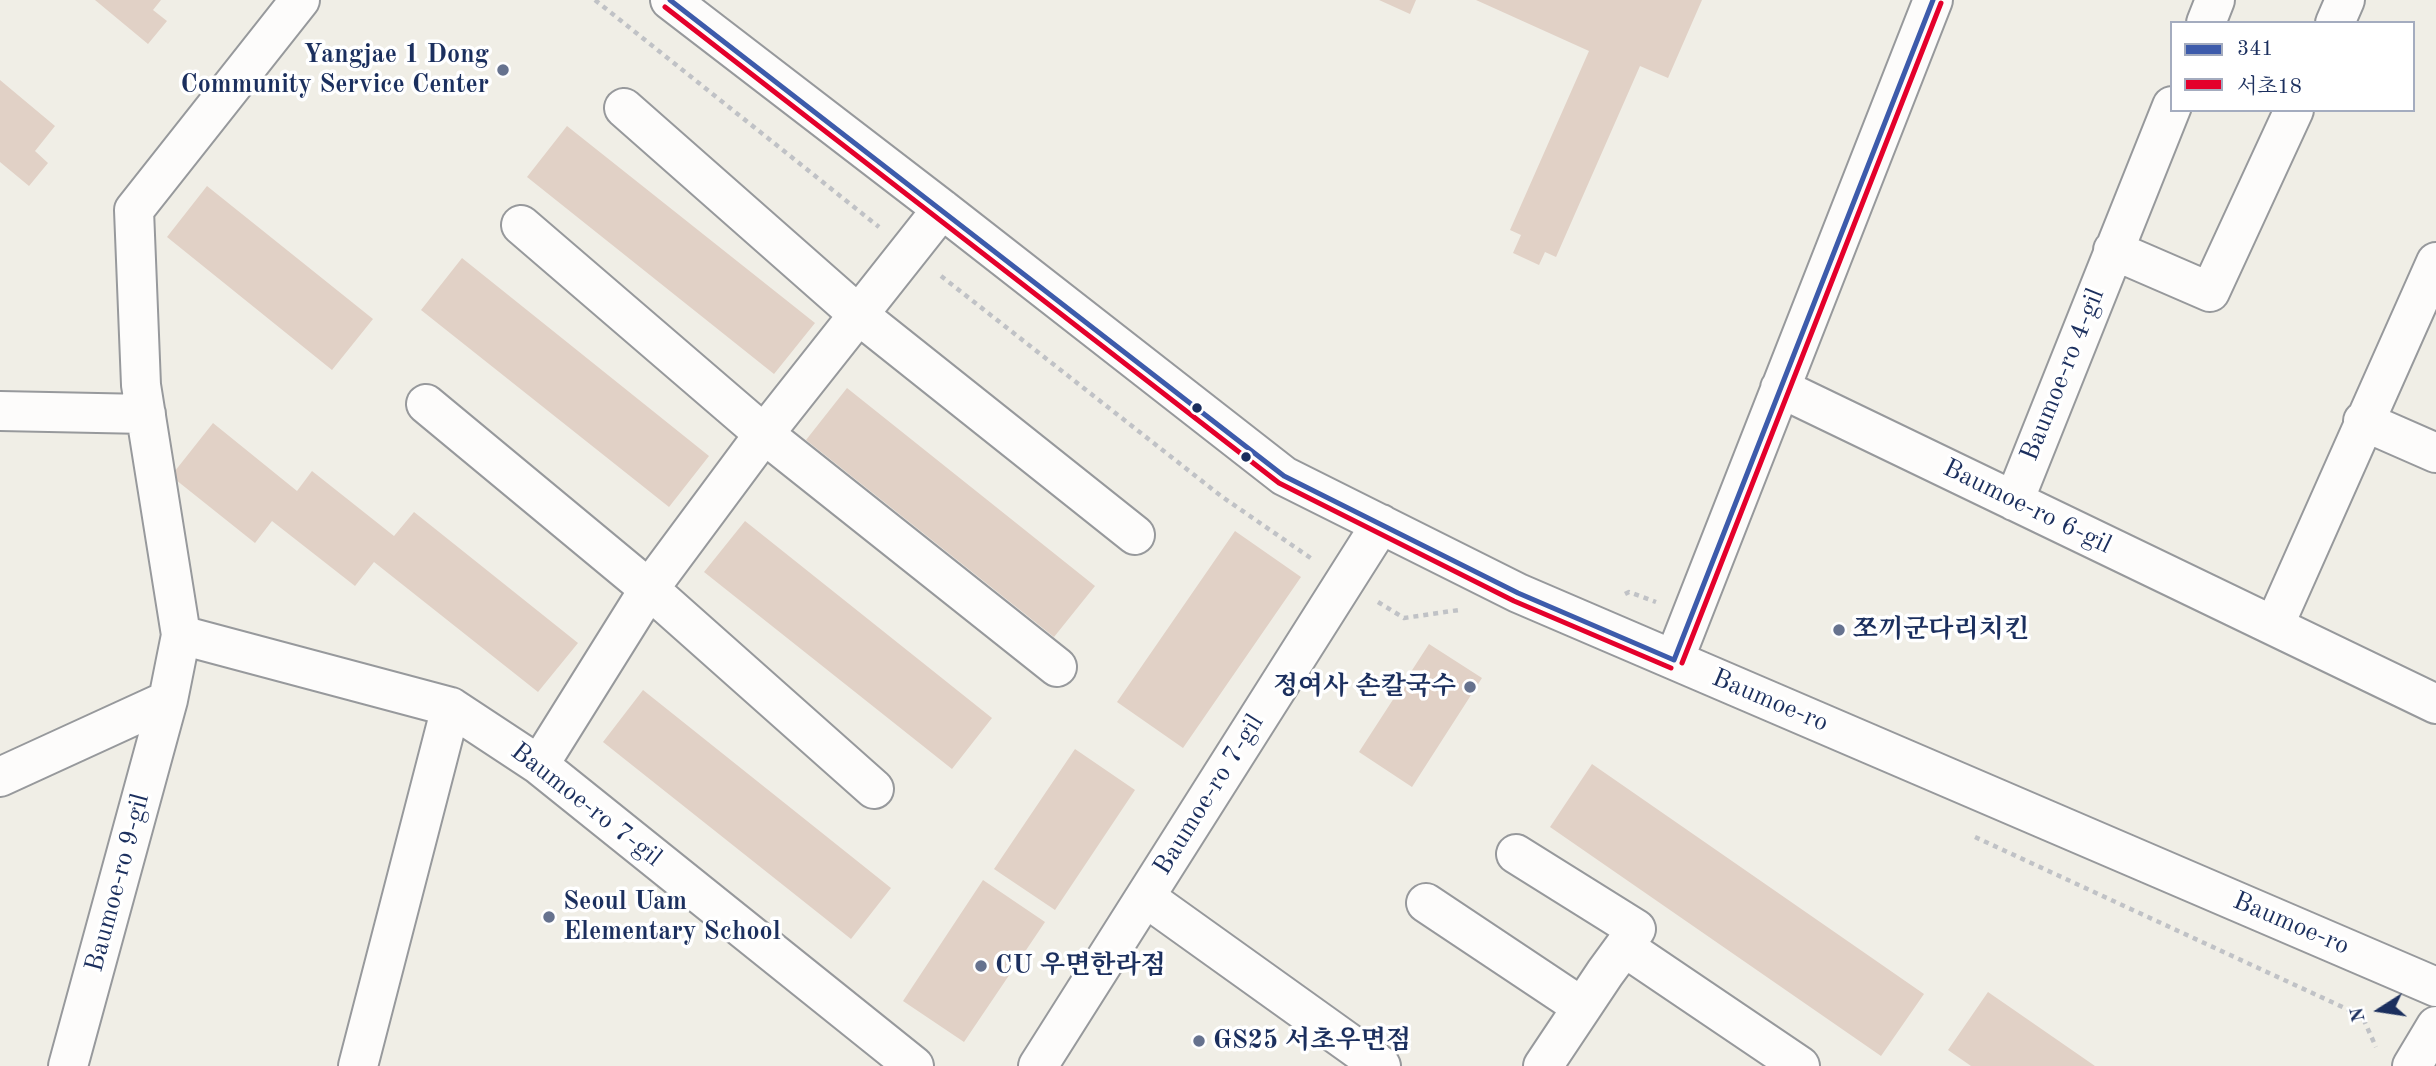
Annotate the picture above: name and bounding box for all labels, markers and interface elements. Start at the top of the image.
legend [2170,21,2415,112]
place label: Yangjae 1 Dong Community Service Center [181,39,489,100]
text: 341 [2237,39,2274,60]
marker: Yangjae 1 Dong Community Service Center [495,62,511,78]
text: 서초18 [2237,77,2302,98]
street label: Baumoe-ro 4-gil [2014,284,2112,466]
unlabelled marker [1190,401,1204,415]
unlabelled marker [1239,450,1253,464]
street label: Baumoe-ro 6-gil [1938,453,2116,561]
place label: 쪼끼군다리치킨 [1853,614,2029,646]
marker: 쪼끼군다리치킨 [1831,622,1847,638]
street label: Baumoe-ro [1707,663,1833,739]
place label: 정여사 손칼국수 [1273,671,1456,703]
marker: 정여사 손칼국수 [1462,679,1478,695]
street label: Baumoe-ro 7-gil [1147,709,1271,881]
street label: Baumoe-ro 7-gil [504,736,668,874]
street label: Baumoe-ro 9-gil [79,790,157,976]
place label: Seoul Uam Elementary School [563,886,781,948]
street label: Baumoe-ro [2228,886,2354,962]
marker: Seoul Uam Elementary School [541,909,557,925]
place label: CU 우면한라점 [995,950,1166,982]
marker: CU 우면한라점 [973,958,989,974]
north arrow [2345,975,2415,1045]
text: N [2348,1005,2370,1024]
place label: GS25 서초우면점 [1213,1025,1411,1057]
marker: GS25 서초우면점 [1191,1033,1207,1049]

